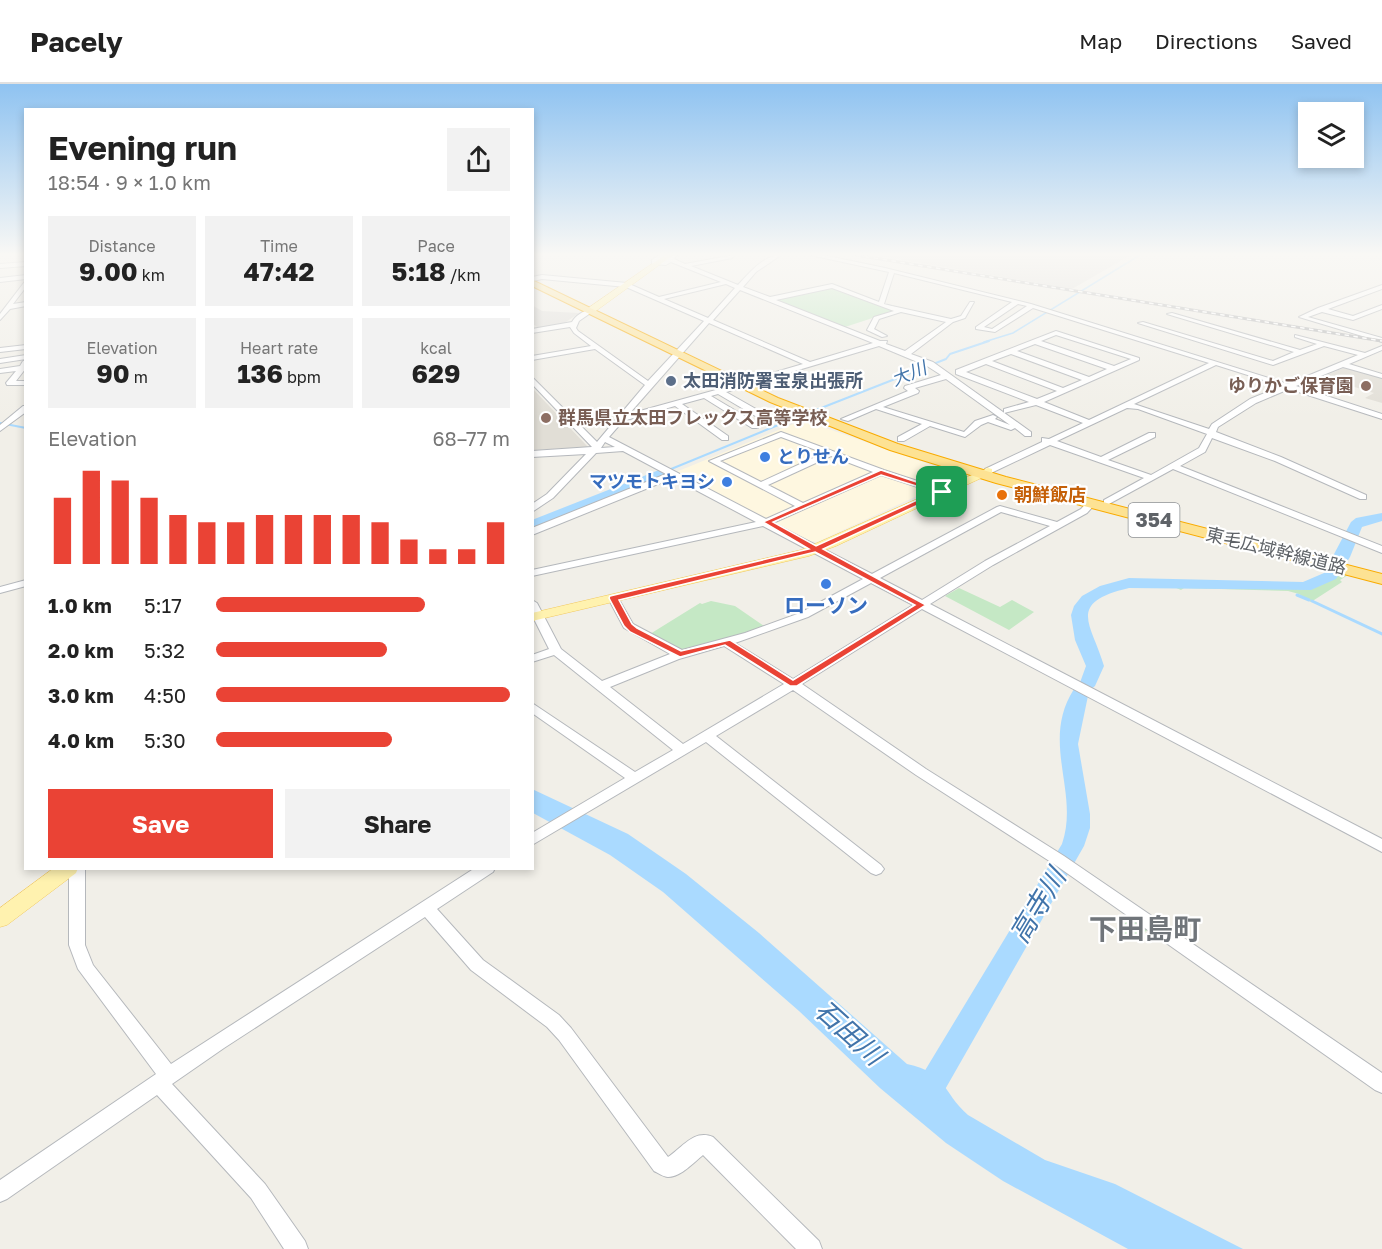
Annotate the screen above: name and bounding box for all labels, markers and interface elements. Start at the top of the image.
text: Pacely [30,25,123,58]
text: Map [1079,28,1122,54]
text: Directions [1155,28,1258,54]
text: Saved [1291,28,1352,54]
map controls [1298,102,1364,168]
button: layers [1298,102,1364,168]
text: Evening run [48,128,237,167]
button: share [447,128,510,191]
text: 18:54 · 9 × 1.0 km [48,170,211,194]
text: Distance [88,236,156,256]
text: Time [260,236,298,256]
text: Pace [417,236,455,256]
text: 9.00 [79,256,138,287]
text: 47:42 [244,256,314,287]
text: 5:18 [391,256,446,287]
text: km [138,265,165,285]
text: /km [446,265,481,285]
text: Elevation [86,338,158,358]
text: Heart rate [240,338,318,358]
text: kcal [420,338,452,358]
water label: 大川 [888,355,931,390]
text: 90 [96,358,130,389]
text: 136 [237,358,283,389]
text: 629 [412,358,460,389]
text: m [130,367,148,387]
text: bpm [283,367,321,387]
place label: 太田消防署宝泉出張所 [683,369,863,391]
marker: 太田消防署宝泉出張所 [664,374,678,388]
place label: ゆりかご保育園 [1228,374,1354,396]
marker: ゆりかご保育園 [1359,379,1373,393]
place label: 群馬県立太田フレックス高等学校 [558,406,827,428]
marker: 群馬県立太田フレックス高等学校 [539,411,553,425]
text: Elevation [48,426,137,450]
text: 68–77 m [432,426,510,450]
place label: とりせん [777,445,849,467]
marker: とりせん [758,450,772,464]
pin [916,466,967,517]
place label: マツモトキヨシ [589,470,715,492]
marker: マツモトキヨシ [720,475,734,489]
icon: arrive [925,475,958,508]
place label: 朝鮮飯店 [1014,483,1086,505]
marker: 朝鮮飯店 [995,488,1009,502]
road number: 354 [1128,503,1180,537]
street label: 東毛広域幹線道路 [1204,522,1349,578]
marker: ローソン [819,577,833,591]
place label: ローソン [784,592,868,618]
text: 1.0 km [48,593,112,617]
text: 5:17 [144,593,182,617]
text: 2.0 km [48,638,114,662]
text: 5:32 [144,638,185,662]
text: 3.0 km [48,683,114,707]
text: 4:50 [144,683,186,707]
text: 4.0 km [48,728,114,752]
text: 5:30 [144,728,186,752]
button: Save [48,789,273,858]
button: Share [285,789,510,858]
water label: 高寺川 [1003,860,1073,948]
district label: 下田島町 [1089,912,1201,945]
water label: 石田川 [809,993,893,1073]

